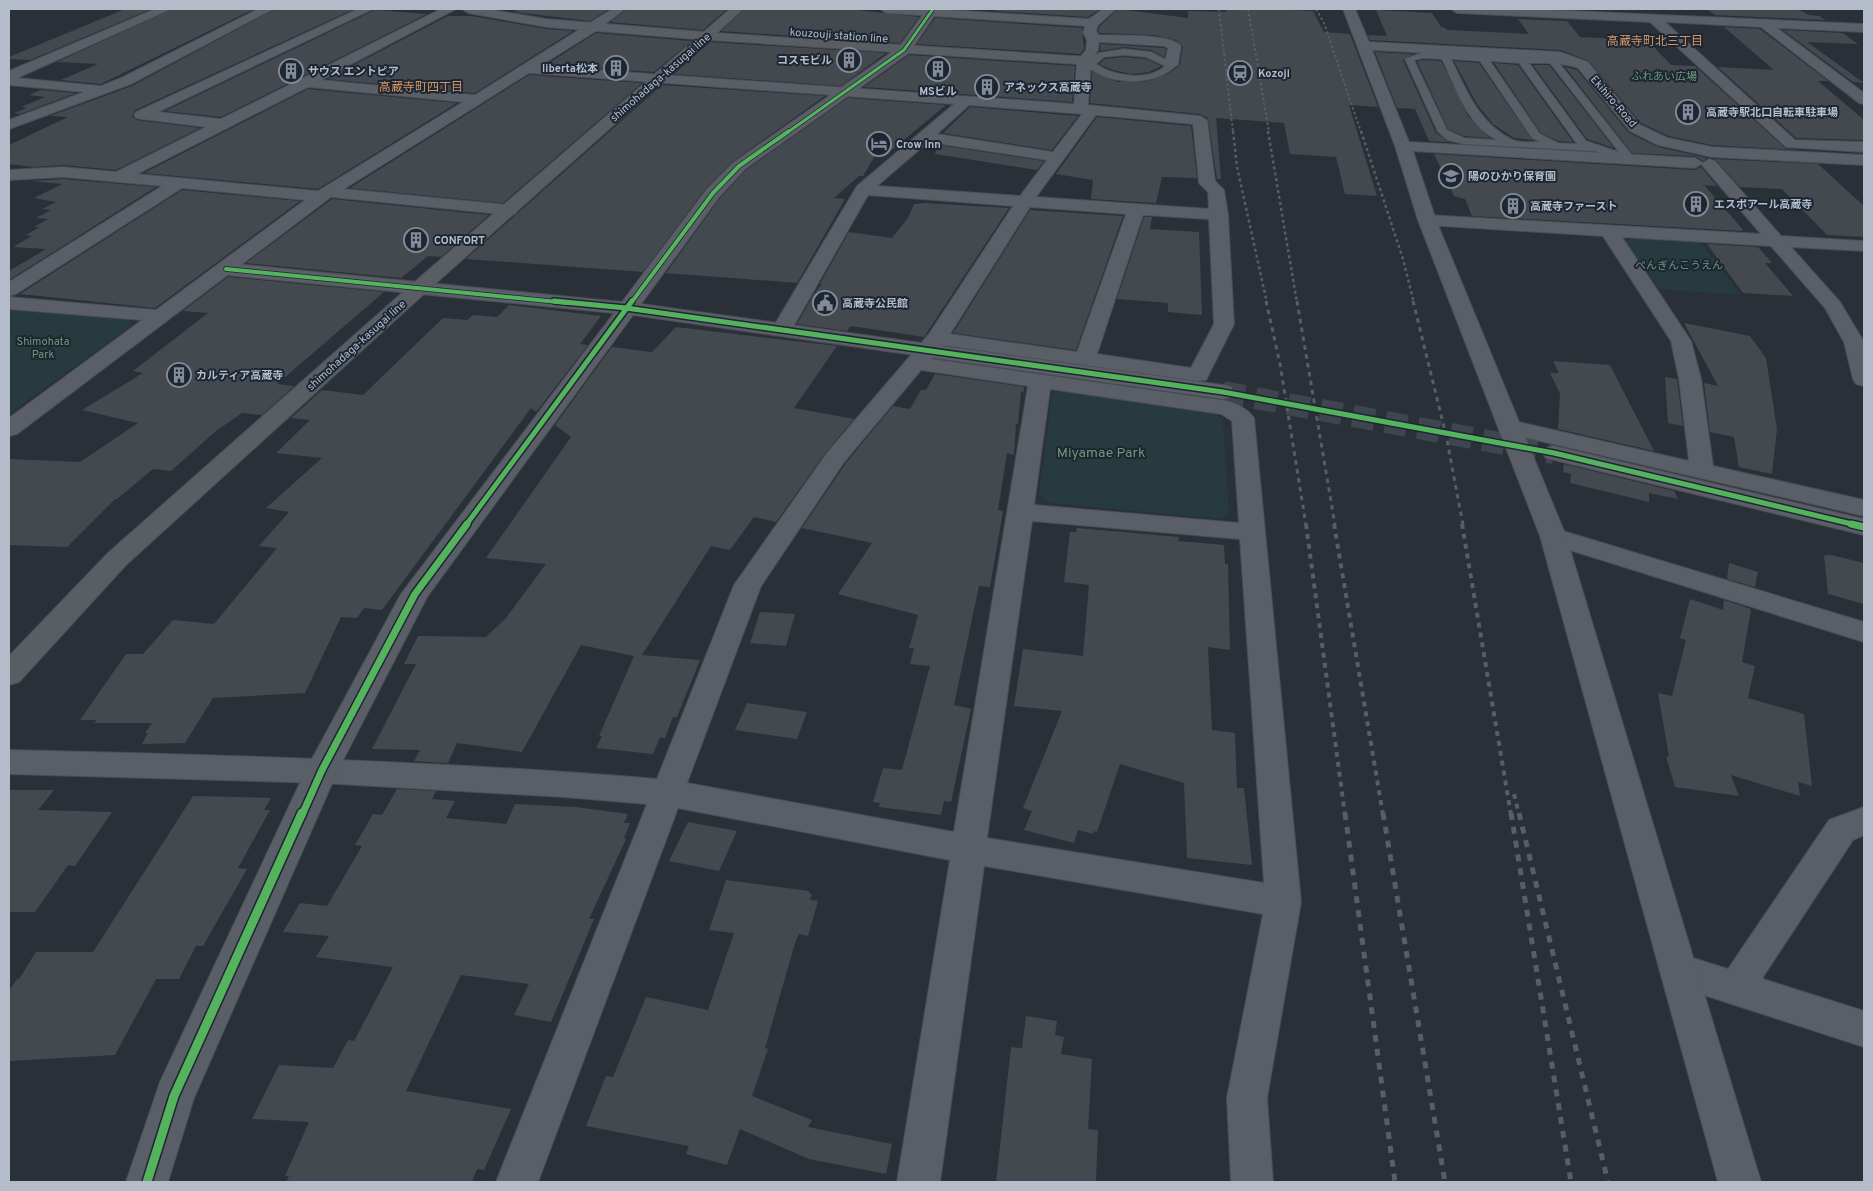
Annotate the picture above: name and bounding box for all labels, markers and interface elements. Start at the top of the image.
street label: kouzouji station line [789,26,889,46]
street label: shimohadaga-kasugai line [608,30,714,125]
district label: 高蔵寺町北三丁目 [1607,34,1703,50]
building icon: コスモビル [836,47,862,73]
place label: コスモビル [777,54,832,68]
building icon: liberta松本 [603,55,629,81]
building icon: MSビル [925,56,951,82]
building icon: サウス エントピア [278,58,304,84]
station icon: Kozoji [1227,60,1253,86]
place label: liberta松本 [542,62,598,76]
place label: サウス エントピア [308,65,399,79]
place label: Kozoji [1258,67,1290,81]
park label: ふれあい広場 [1631,70,1697,84]
street label: Ekihiro-Road [1587,73,1640,130]
building icon: アネックス高蔵寺 [974,74,1000,100]
district label: 高蔵寺町四丁目 [379,80,463,96]
place label: アネックス高蔵寺 [1004,81,1092,95]
place label: MSビル [919,85,957,99]
building icon: 高蔵寺駅北口自転車駐車場 [1675,99,1701,125]
place label: 高蔵寺駅北口自転車駐車場 [1706,106,1838,120]
hotel icon: Crow Inn [866,131,892,157]
place label: Crow Inn [896,138,941,152]
school or university icon: 陽のひかり保育園 [1438,163,1464,189]
place label: 陽のひかり保育園 [1468,170,1556,184]
building icon: エスポアール高蔵寺 [1683,191,1709,217]
building icon: 高蔵寺ファースト [1500,193,1526,219]
place label: エスポアール高蔵寺 [1714,198,1812,212]
place label: 高蔵寺ファースト [1530,200,1617,214]
building icon: CONFORT [403,227,429,253]
place label: CONFORT [434,234,485,248]
park label: ぺんぎんこうえん [1635,259,1723,273]
public building icon: 高蔵寺公民館 [812,290,838,316]
place label: 高蔵寺公民館 [842,297,908,311]
street label: shimohadaga-kasugai line [304,298,409,394]
park label: Shimohata Park [17,335,70,362]
building icon: カルティア高蔵寺 [166,362,192,388]
place label: カルティア高蔵寺 [196,369,283,383]
park label: Miyamae Park [1057,445,1145,462]

